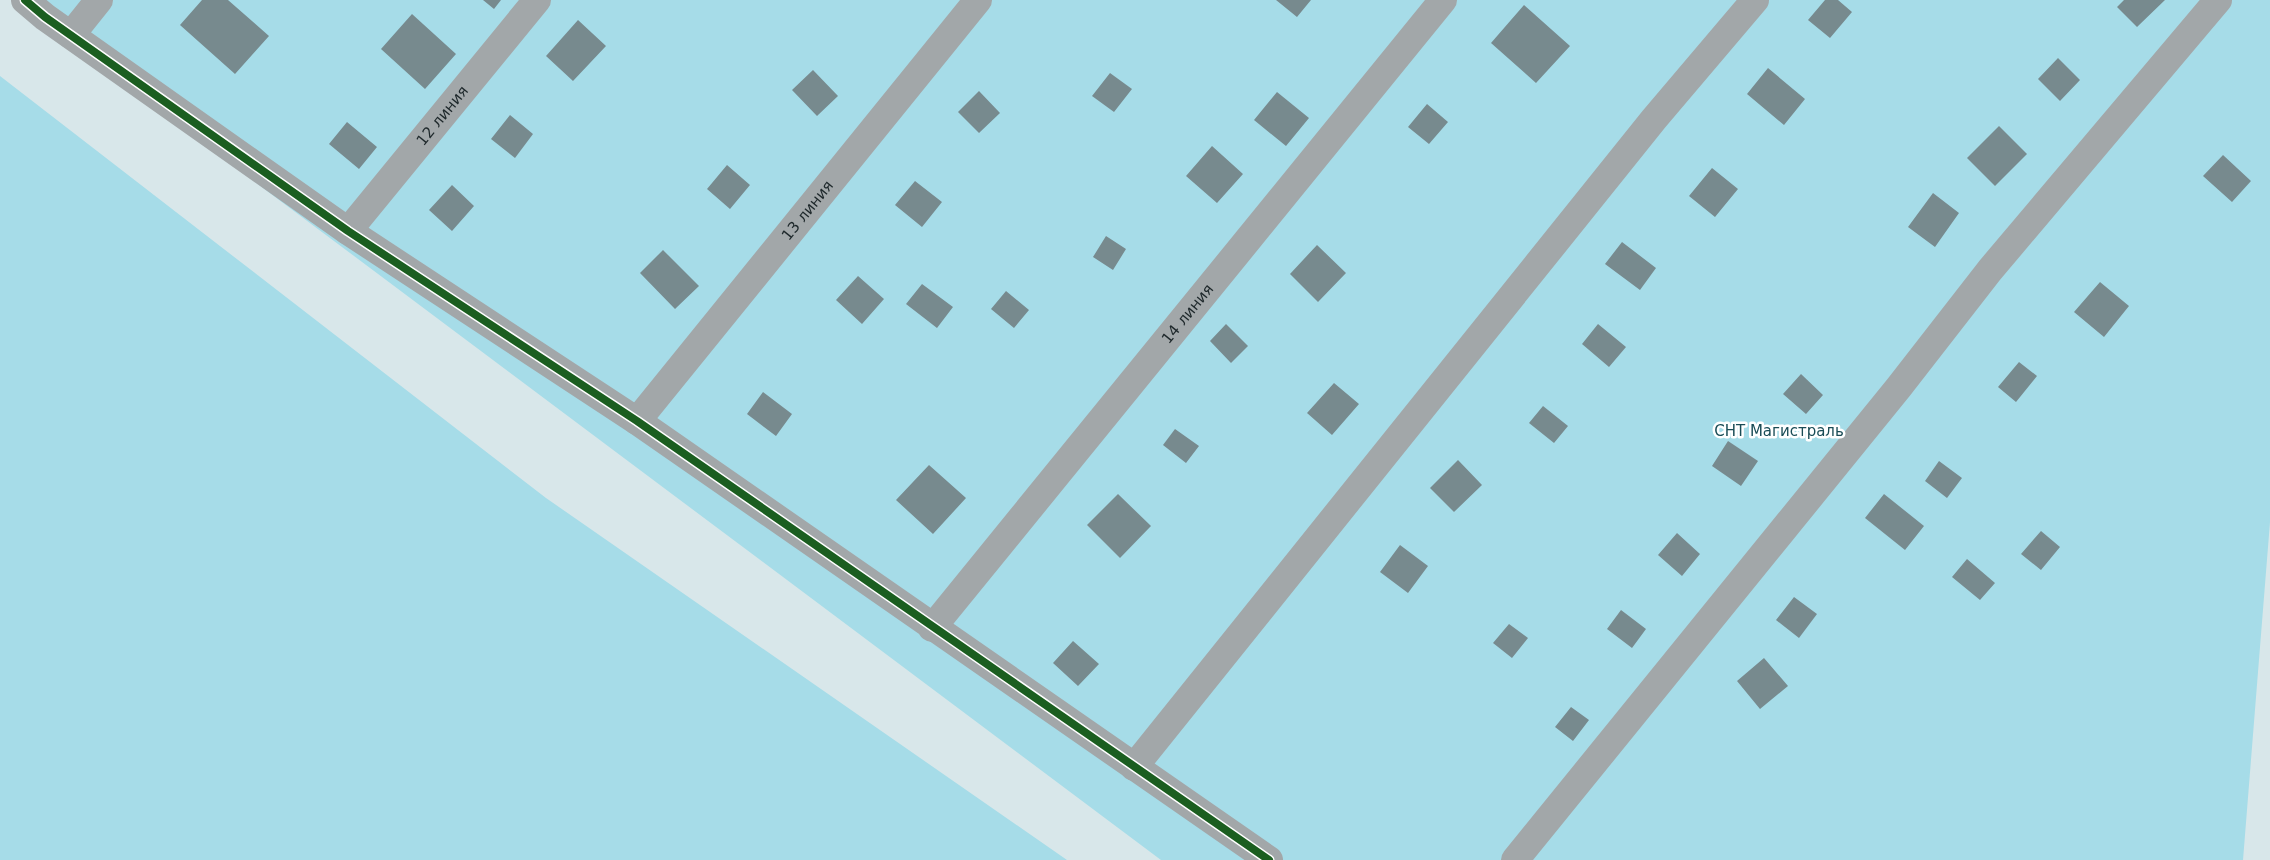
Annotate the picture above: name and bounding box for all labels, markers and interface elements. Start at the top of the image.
street label: 12 линия [413,82,472,149]
street label: 13 линия [778,177,837,244]
street label: 14 линия [1158,280,1217,347]
park label: СНТ Магистраль [1714,422,1844,440]

